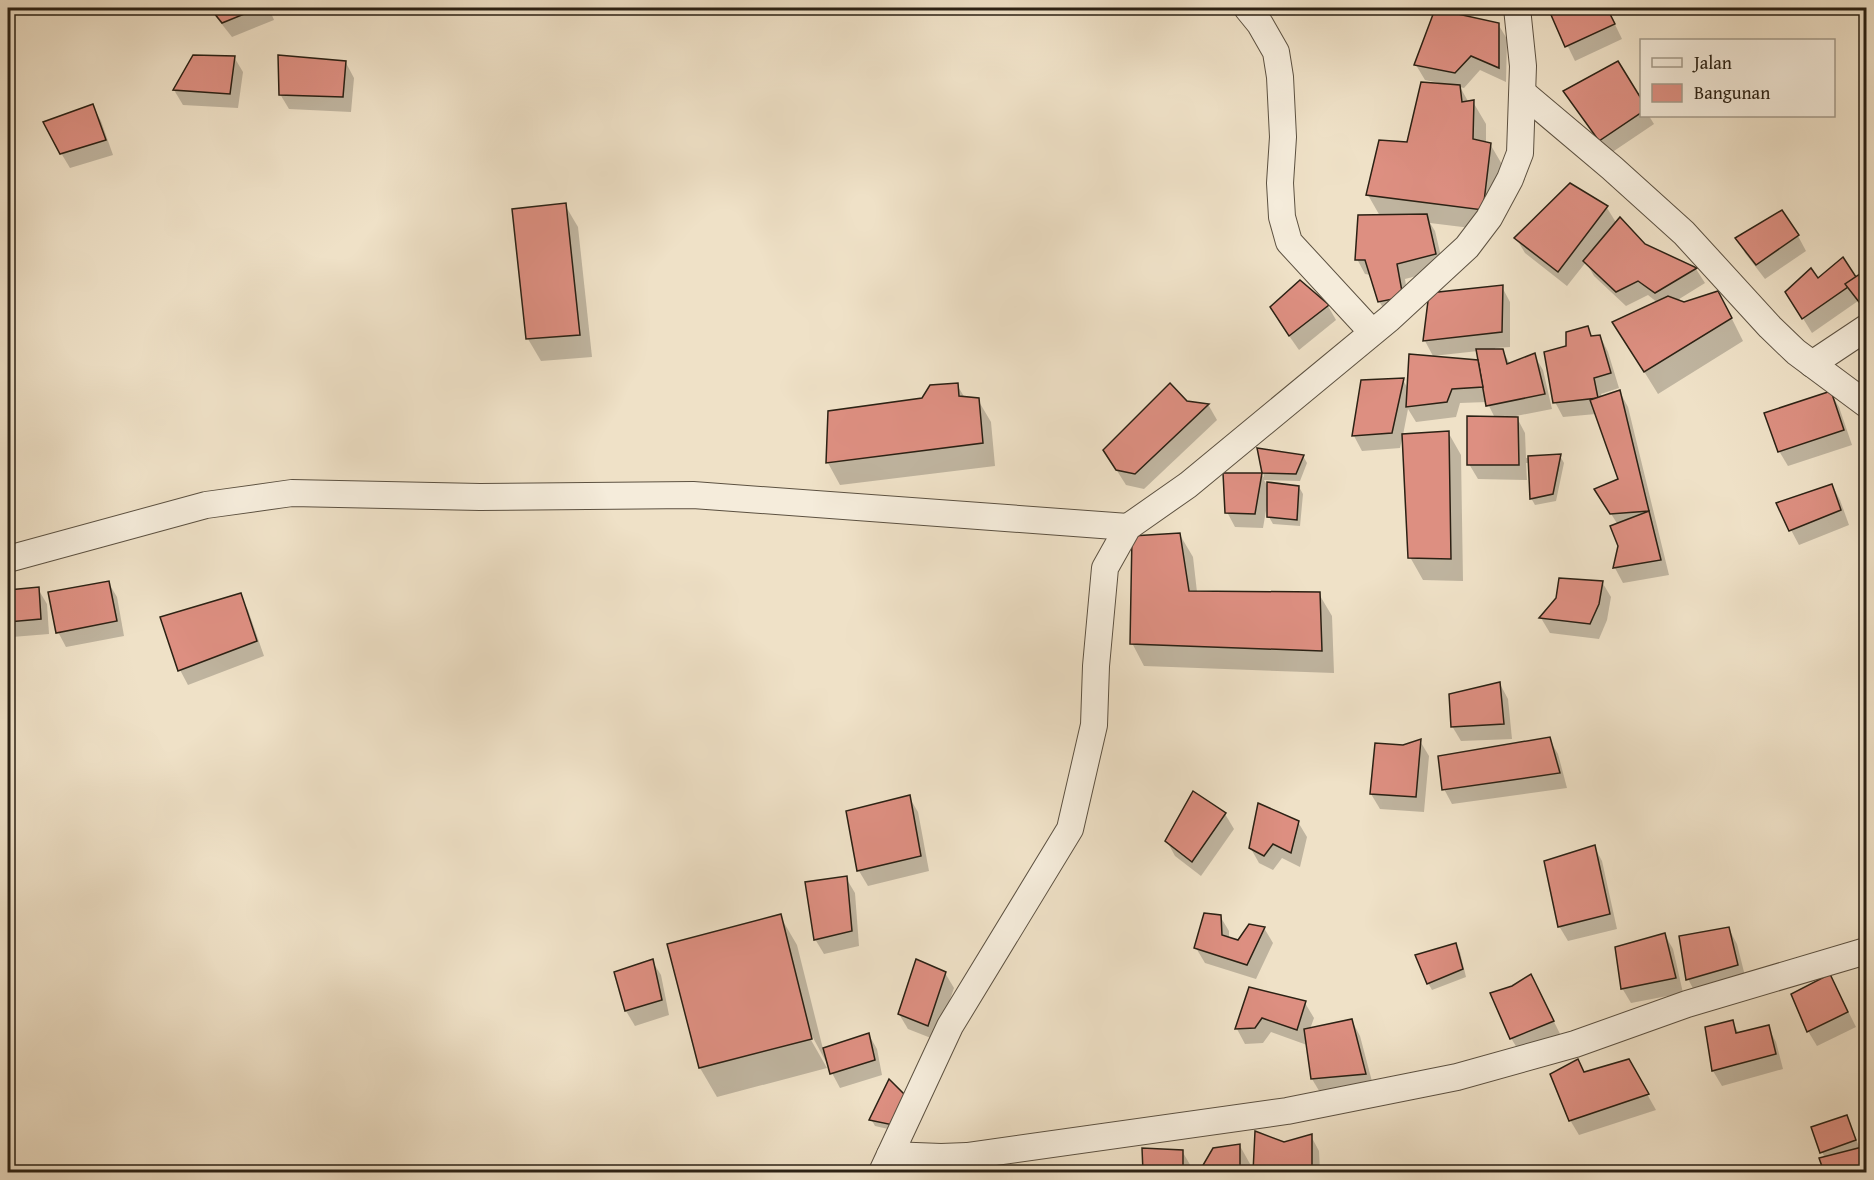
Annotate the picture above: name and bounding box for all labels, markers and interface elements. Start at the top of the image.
legend [1640,39,1835,117]
text: Jalan [1692,49,1732,76]
text: Bangunan [1694,79,1770,106]

